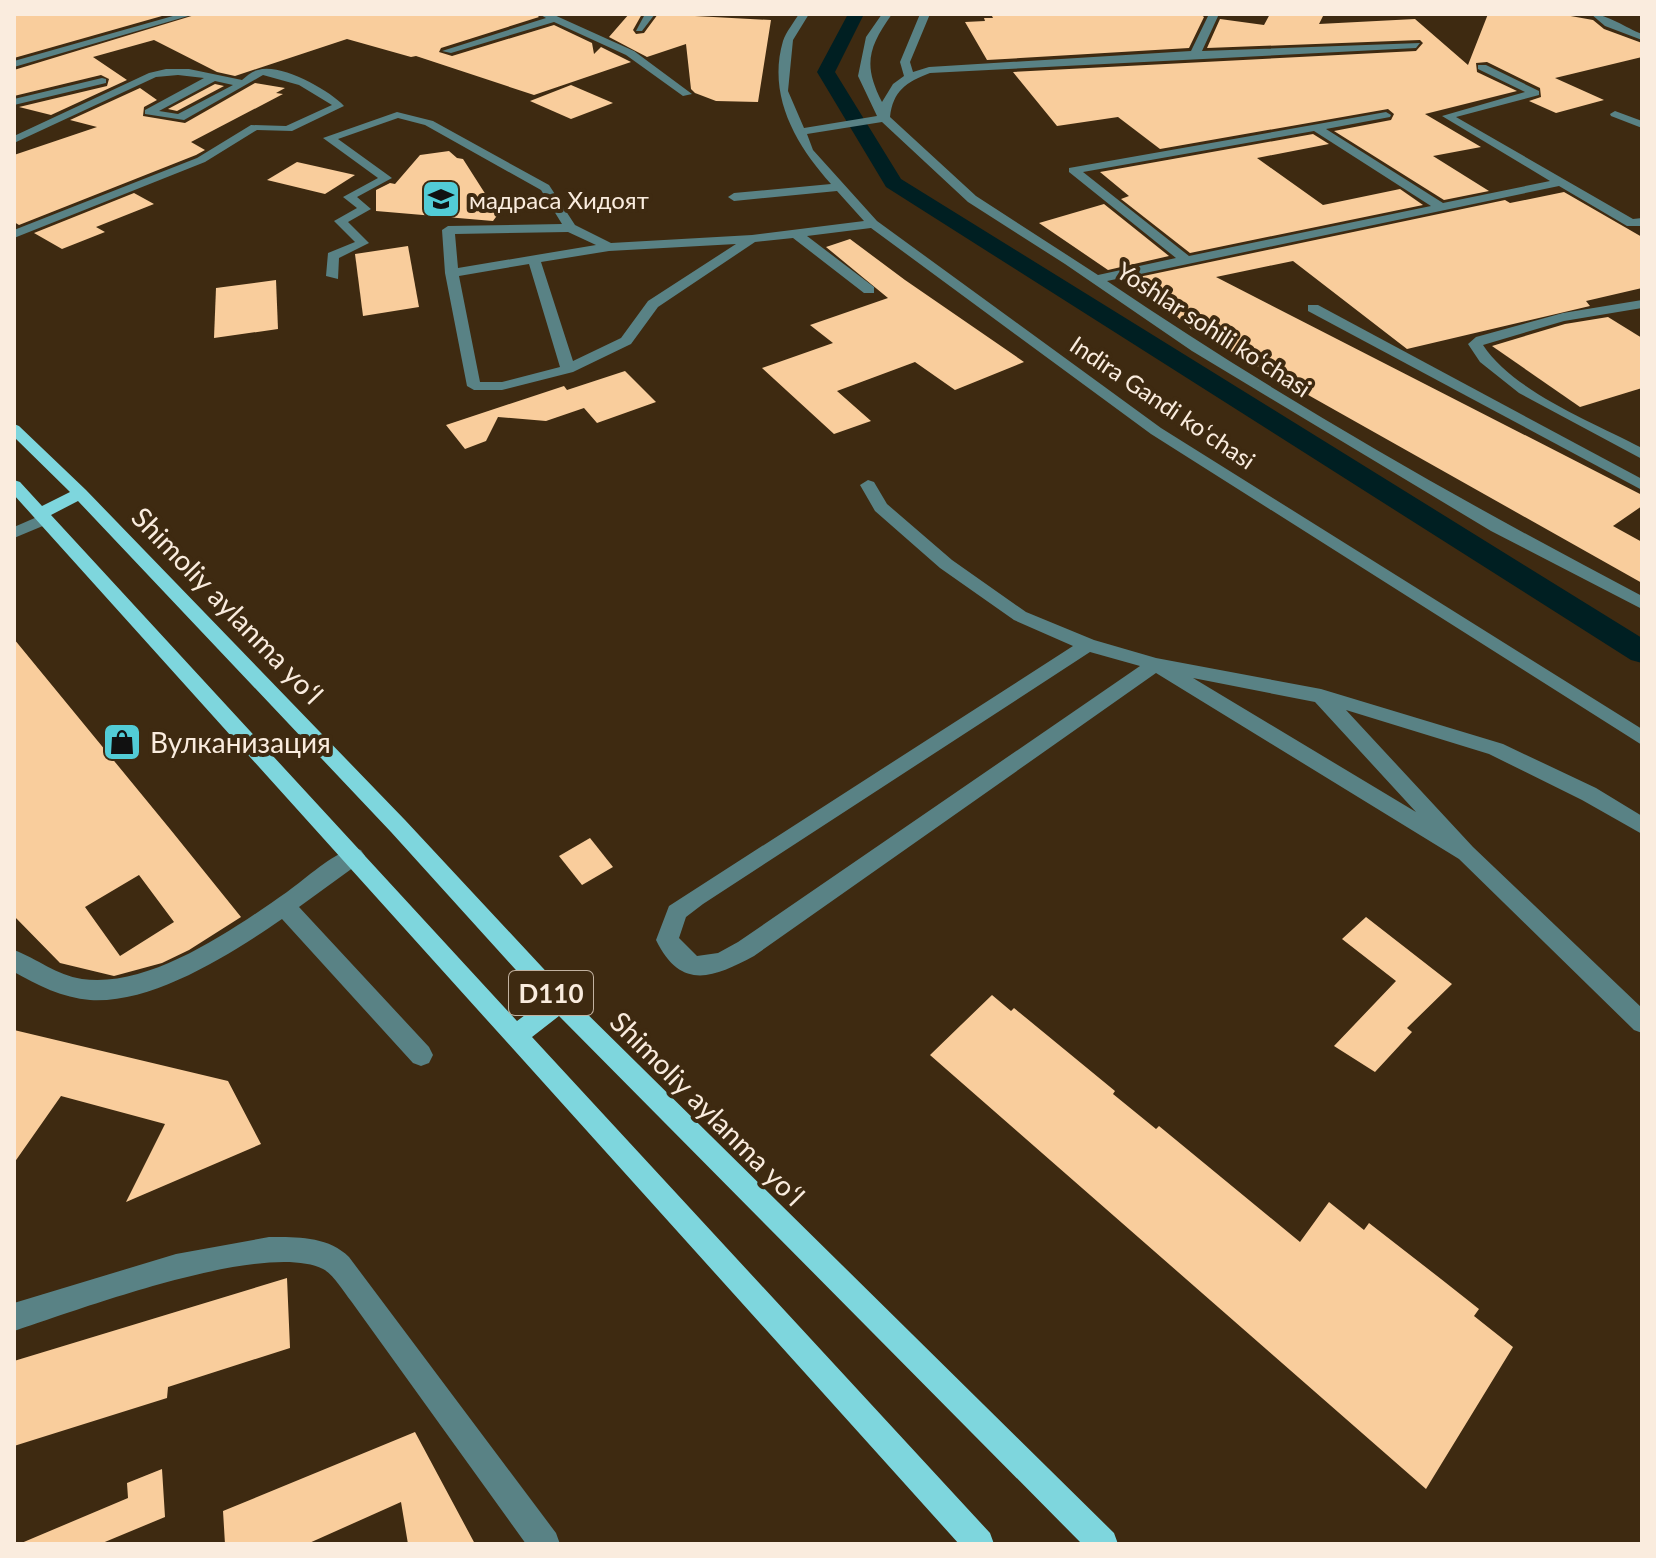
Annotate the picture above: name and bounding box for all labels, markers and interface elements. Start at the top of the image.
school or university icon: мадраса Хидоят [420,178,462,220]
place label: мадраса Хидоят [469,185,649,214]
street label: Yoshlar sohili koʻchasi [1112,255,1316,403]
street label: Indira Gandi koʻchasi [1065,329,1261,475]
street label: Shimoliy aylanma yoʻl [125,499,331,711]
shop icon: Вулканизация [101,721,143,763]
place label: Вулканизация [150,725,331,759]
road number: D110 [509,971,593,1015]
street label: Shimoliy aylanma yoʻl [604,1004,812,1212]

